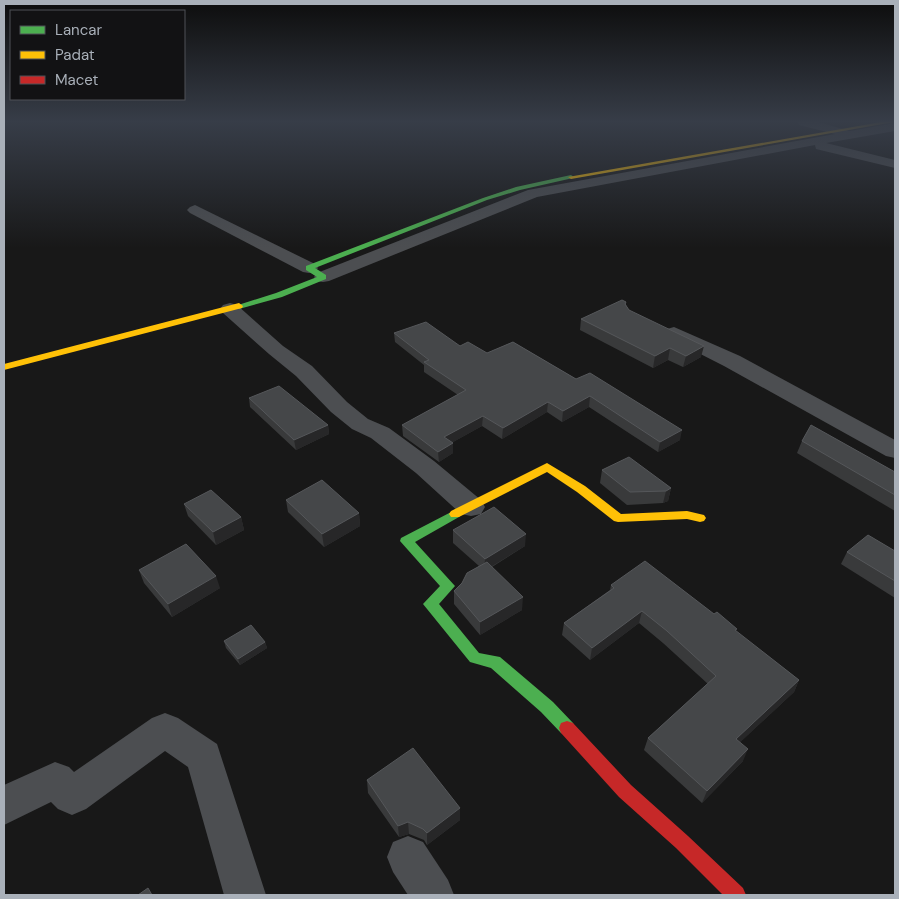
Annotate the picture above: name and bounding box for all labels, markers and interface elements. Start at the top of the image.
legend [10,10,185,100]
text: Lancar [55,20,102,40]
text: Padat [55,45,95,65]
text: Macet [55,70,99,90]

